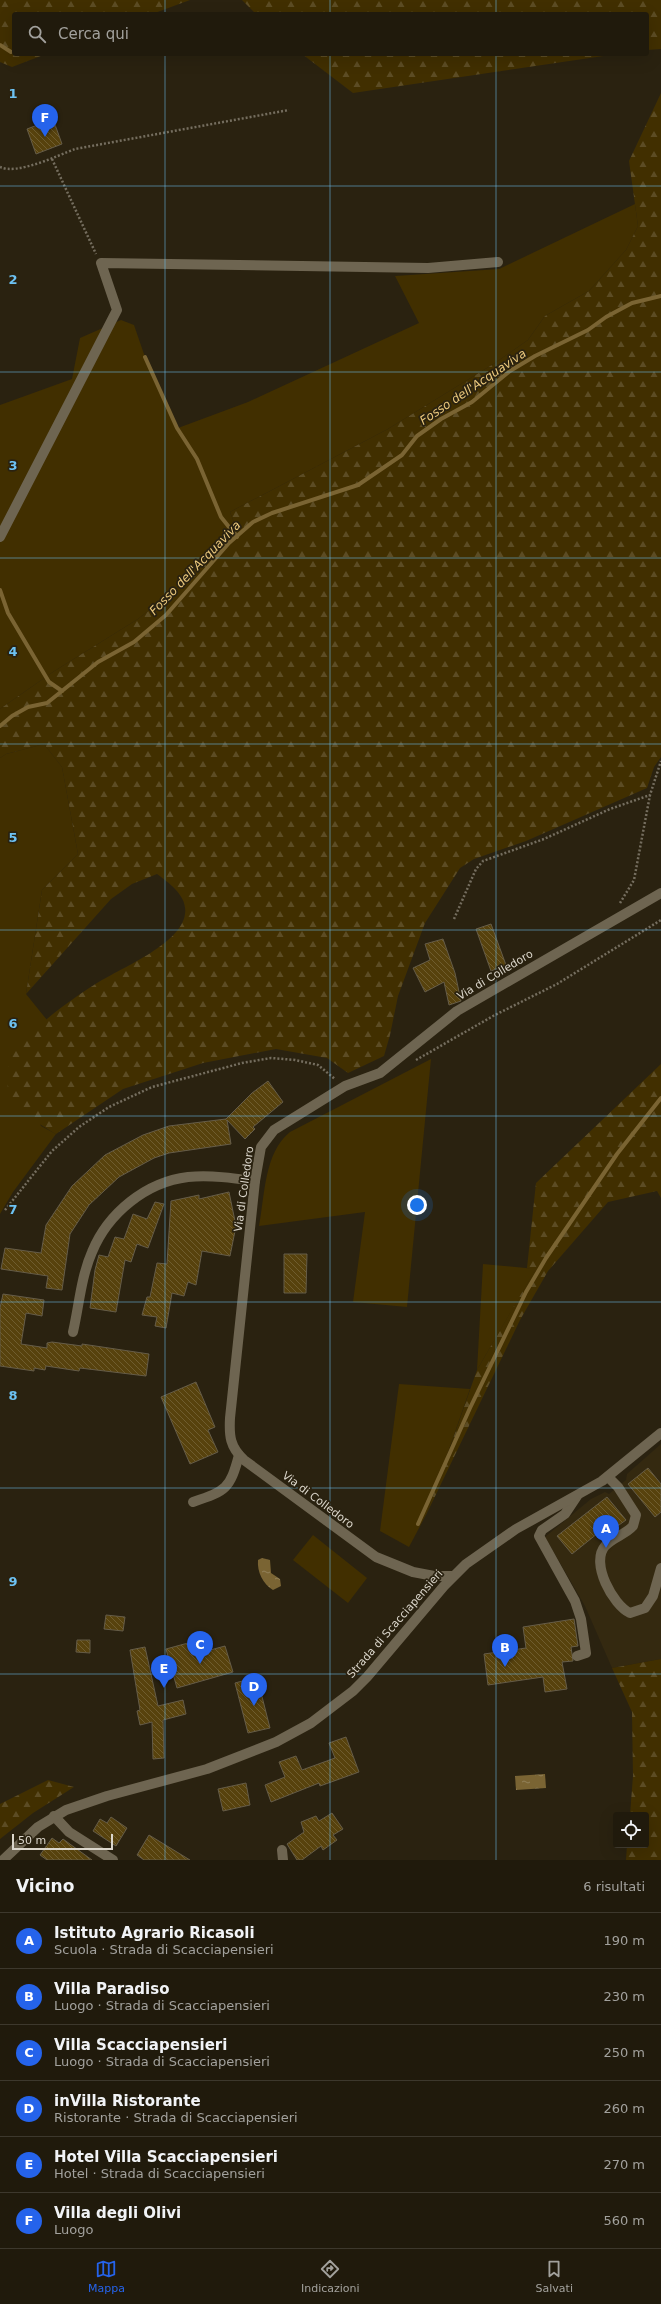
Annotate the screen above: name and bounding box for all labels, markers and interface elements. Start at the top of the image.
search box [12,12,649,56]
icon: search [26,23,48,45]
text: Cerca qui [58,25,129,43]
text: 1 [8,86,18,101]
pin: F [32,104,58,137]
text: 2 [8,272,18,287]
water label: Fosso dell'Acquaviva [417,346,529,428]
text: 3 [8,458,18,473]
water label: Fosso dell'Acquaviva [146,518,244,618]
text: 4 [8,644,18,659]
text: 5 [8,830,18,845]
street label: Via di Colledoro [455,947,535,1003]
text: 6 [8,1016,18,1031]
street label: Via di Colledoro [232,1145,256,1233]
your location [407,1195,427,1215]
text: 7 [8,1202,18,1217]
text: 8 [8,1388,18,1403]
street label: Via di Colledoro [280,1469,357,1531]
pin: A [593,1515,619,1548]
street label: Strada di Scacciapensieri [345,1567,445,1681]
text: 9 [8,1574,18,1589]
pin: C [187,1631,213,1664]
pin: B [492,1634,518,1667]
pin: E [151,1655,177,1688]
pin: D [241,1673,267,1706]
map controls [613,1812,649,1848]
button: locate [613,1812,649,1848]
scale bar [12,1832,113,1851]
text: 50 m [18,1834,46,1847]
text: Vicino [16,1876,74,1896]
text: 6 risultati [583,1879,645,1894]
text: Istituto Agrario Ricasoli [54,1924,255,1942]
text: A [24,1933,34,1948]
text: 190 m [603,1933,645,1948]
text: Scuola · Strada di Scacciapensieri [54,1942,274,1957]
text: Villa Paradiso [54,1980,169,1998]
text: B [24,1989,34,2004]
text: 230 m [603,1989,645,2004]
text: Luogo · Strada di Scacciapensieri [54,1998,270,2013]
text: Villa Scacciapensieri [54,2036,227,2054]
text: C [24,2045,34,2060]
text: 250 m [603,2045,645,2060]
text: Luogo · Strada di Scacciapensieri [54,2054,270,2069]
text: inVilla Ristorante [54,2092,201,2110]
text: D [24,2101,34,2116]
text: 260 m [603,2101,645,2116]
text: Ristorante · Strada di Scacciapensieri [54,2110,298,2125]
text: Hotel Villa Scacciapensieri [54,2148,278,2166]
text: E [25,2157,33,2172]
text: 270 m [603,2157,645,2172]
text: Hotel · Strada di Scacciapensieri [54,2166,265,2181]
text: Villa degli Olivi [54,2204,181,2222]
text: F [25,2213,33,2228]
text: 560 m [603,2213,645,2228]
text: Luogo [54,2222,93,2237]
tab: Mappa [88,2258,125,2295]
tab: Indicazioni [301,2258,360,2295]
tab: Salvati [536,2258,573,2295]

